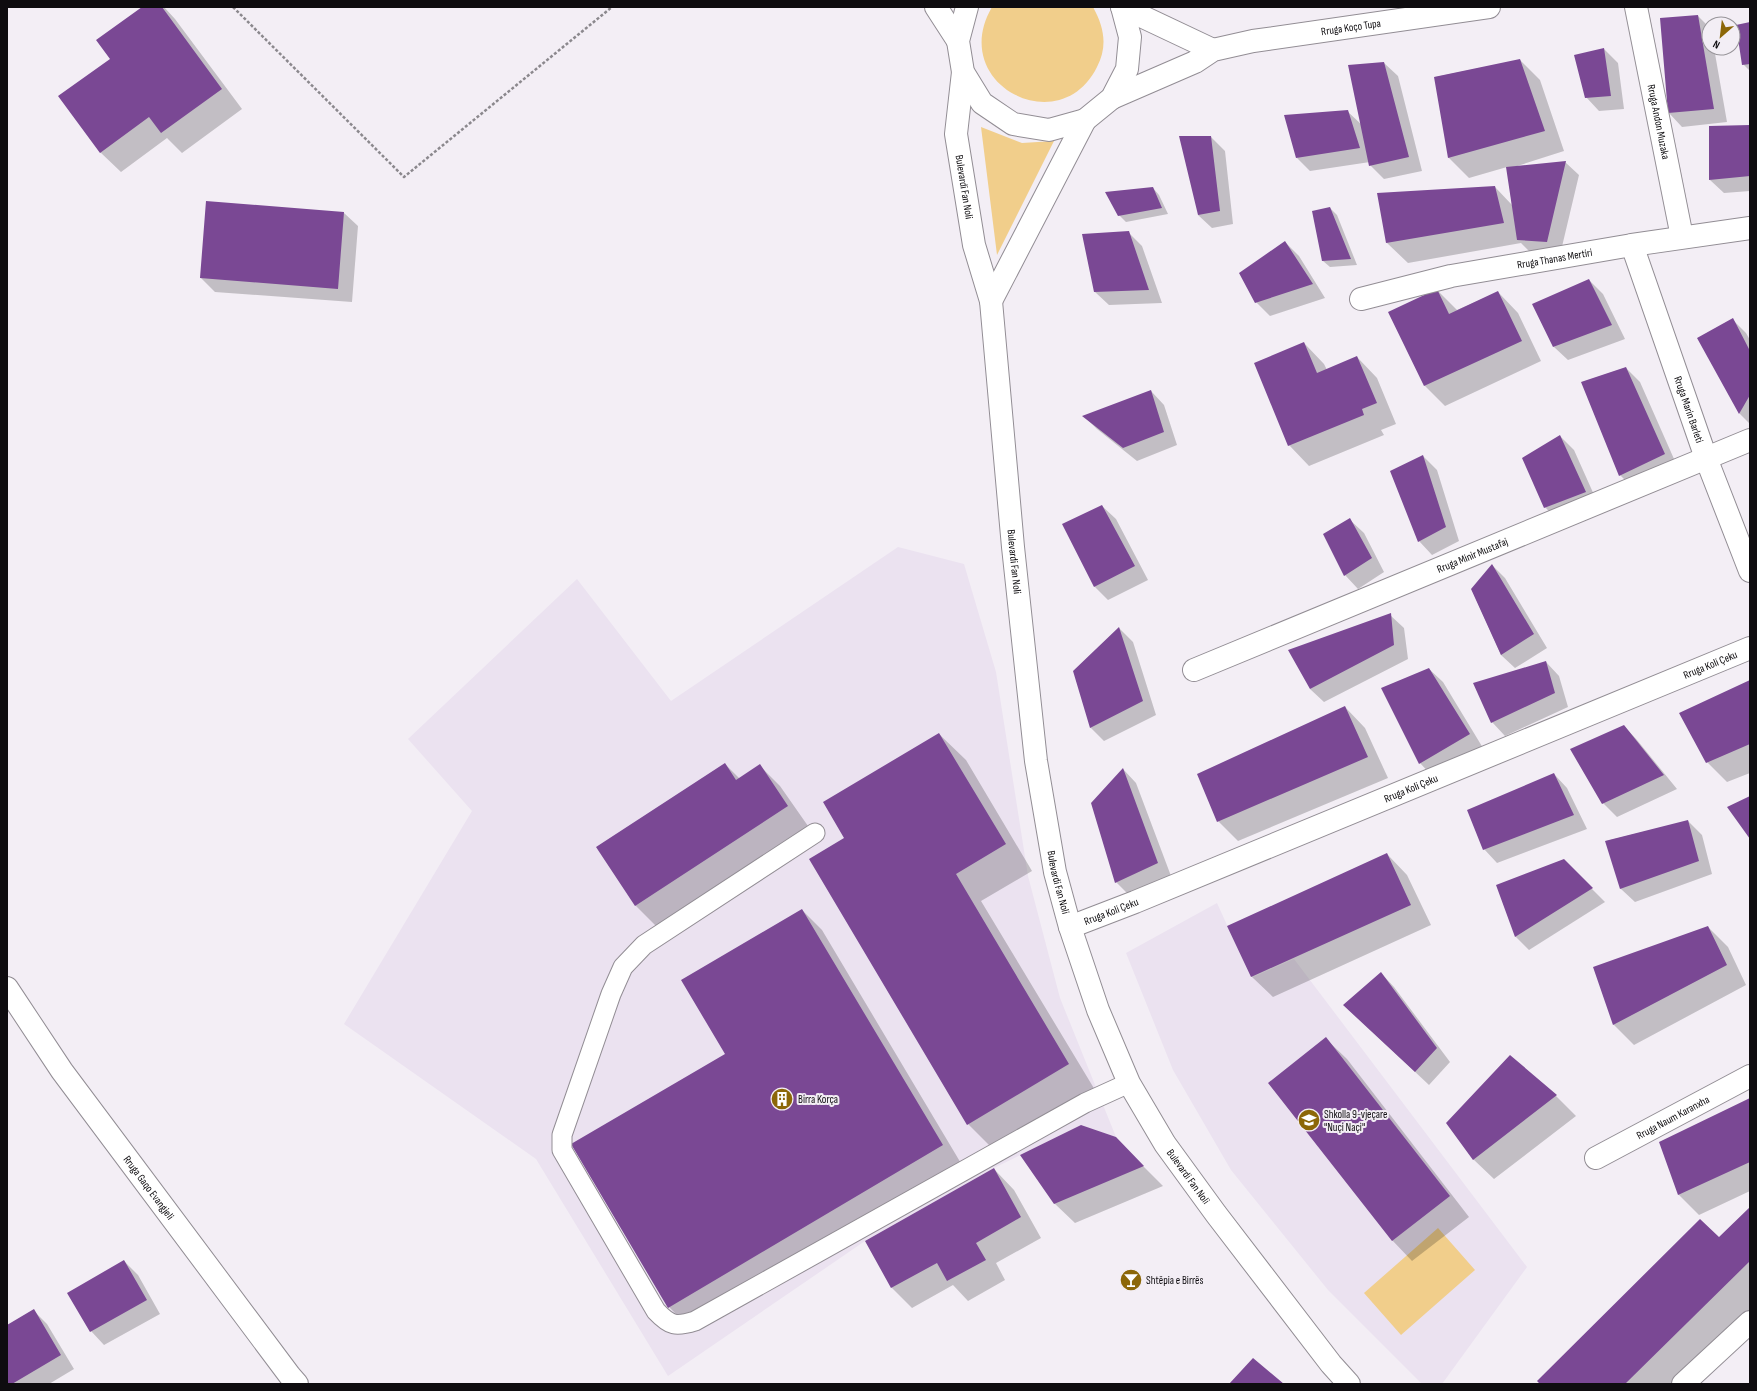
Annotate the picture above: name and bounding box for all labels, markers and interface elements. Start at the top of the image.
street label: Rruga Koço Tupa [1320,16,1382,38]
north arrow [1701,16,1741,56]
text: N [1711,37,1722,52]
street label: Rruga Andon Muzaka [1645,83,1673,160]
street label: Bulevardi Fan Noli [953,154,976,220]
street label: Rruga Thanas Mertiri [1516,245,1593,271]
street label: Rruga Marin Barleti [1672,374,1707,444]
street label: Bulevardi Fan Noli [1005,529,1024,595]
street label: Rruga Minir Mustafaj [1435,535,1509,575]
street label: Rruga Koli Çeku [1681,647,1739,681]
street label: Rruga Koli Çeku [1382,771,1440,805]
street label: Bulevardi Fan Noli [1045,850,1073,915]
street label: Rruga Koli Çeku [1082,895,1141,928]
building icon: Birra Korça [769,1086,795,1112]
street label: Rruga Naum Karanxha [1634,1092,1711,1142]
place label: Birra Korça [798,1093,838,1106]
school or university icon: Shkolla 9-vjeçare "Nuçi Naçi" [1296,1107,1322,1133]
place label: Shkolla 9-vjeçare "Nuçi Naçi" [1324,1108,1387,1134]
street label: Bulevardi Fan Noli [1164,1146,1213,1206]
street label: Rruga Gaqo Evangjeli [121,1153,177,1222]
bar icon: Shtëpia e Birrës [1118,1267,1144,1293]
place label: Shtëpia e Birrës [1146,1274,1203,1287]

